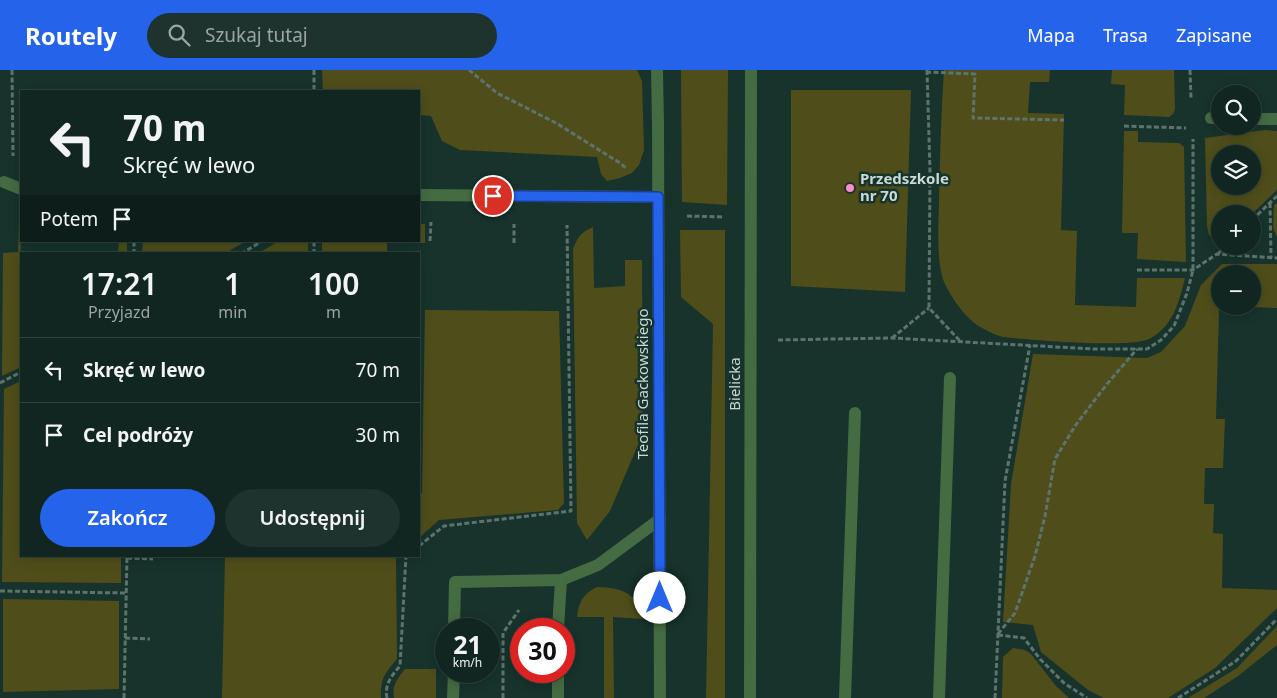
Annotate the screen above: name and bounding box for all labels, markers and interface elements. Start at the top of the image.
search box [147,13,497,58]
text: Routely [25,19,117,52]
icon: search [165,21,193,49]
text: Szukaj tutaj [205,22,308,48]
text: Mapa [1027,23,1075,47]
text: Trasa [1103,23,1148,47]
text: Zapisane [1176,23,1252,47]
map controls [1211,85,1261,315]
button: search [1211,85,1261,135]
text: 70 m [123,104,206,151]
icon: left [40,110,105,175]
button: layers [1211,145,1261,195]
text: Skręć w lewo [123,149,255,179]
place label: Przedszkole nr 70 [860,168,949,205]
pin [472,175,514,217]
icon: arrive [479,182,507,210]
marker: Przedszkole nr 70 [844,182,856,194]
icon: arrive [108,205,136,233]
button: + [1211,205,1261,255]
text: Potem [40,206,98,232]
text: 17:21 [81,263,158,304]
text: 1 [224,263,241,304]
text: 100 [308,263,359,304]
button: − [1211,265,1261,315]
text: Przyjazd [88,301,150,323]
text: min [218,301,247,323]
text: m [326,301,341,323]
street label: Teofila Gackowskiego [632,309,652,459]
icon: left [40,356,68,384]
text: Skręć w lewo [83,357,205,383]
text: 70 m [356,357,400,383]
street label: Bielicka [724,357,744,411]
icon: arrive [40,421,68,449]
text: Cel podróży [83,422,193,448]
text: 30 m [356,422,400,448]
button: Zakończ [40,489,215,547]
button: Udostępnij [225,489,400,547]
position arrow [633,571,685,623]
speed limit sign: 30 [510,618,575,683]
text: 21 [453,627,482,661]
text: km/h [453,654,482,671]

